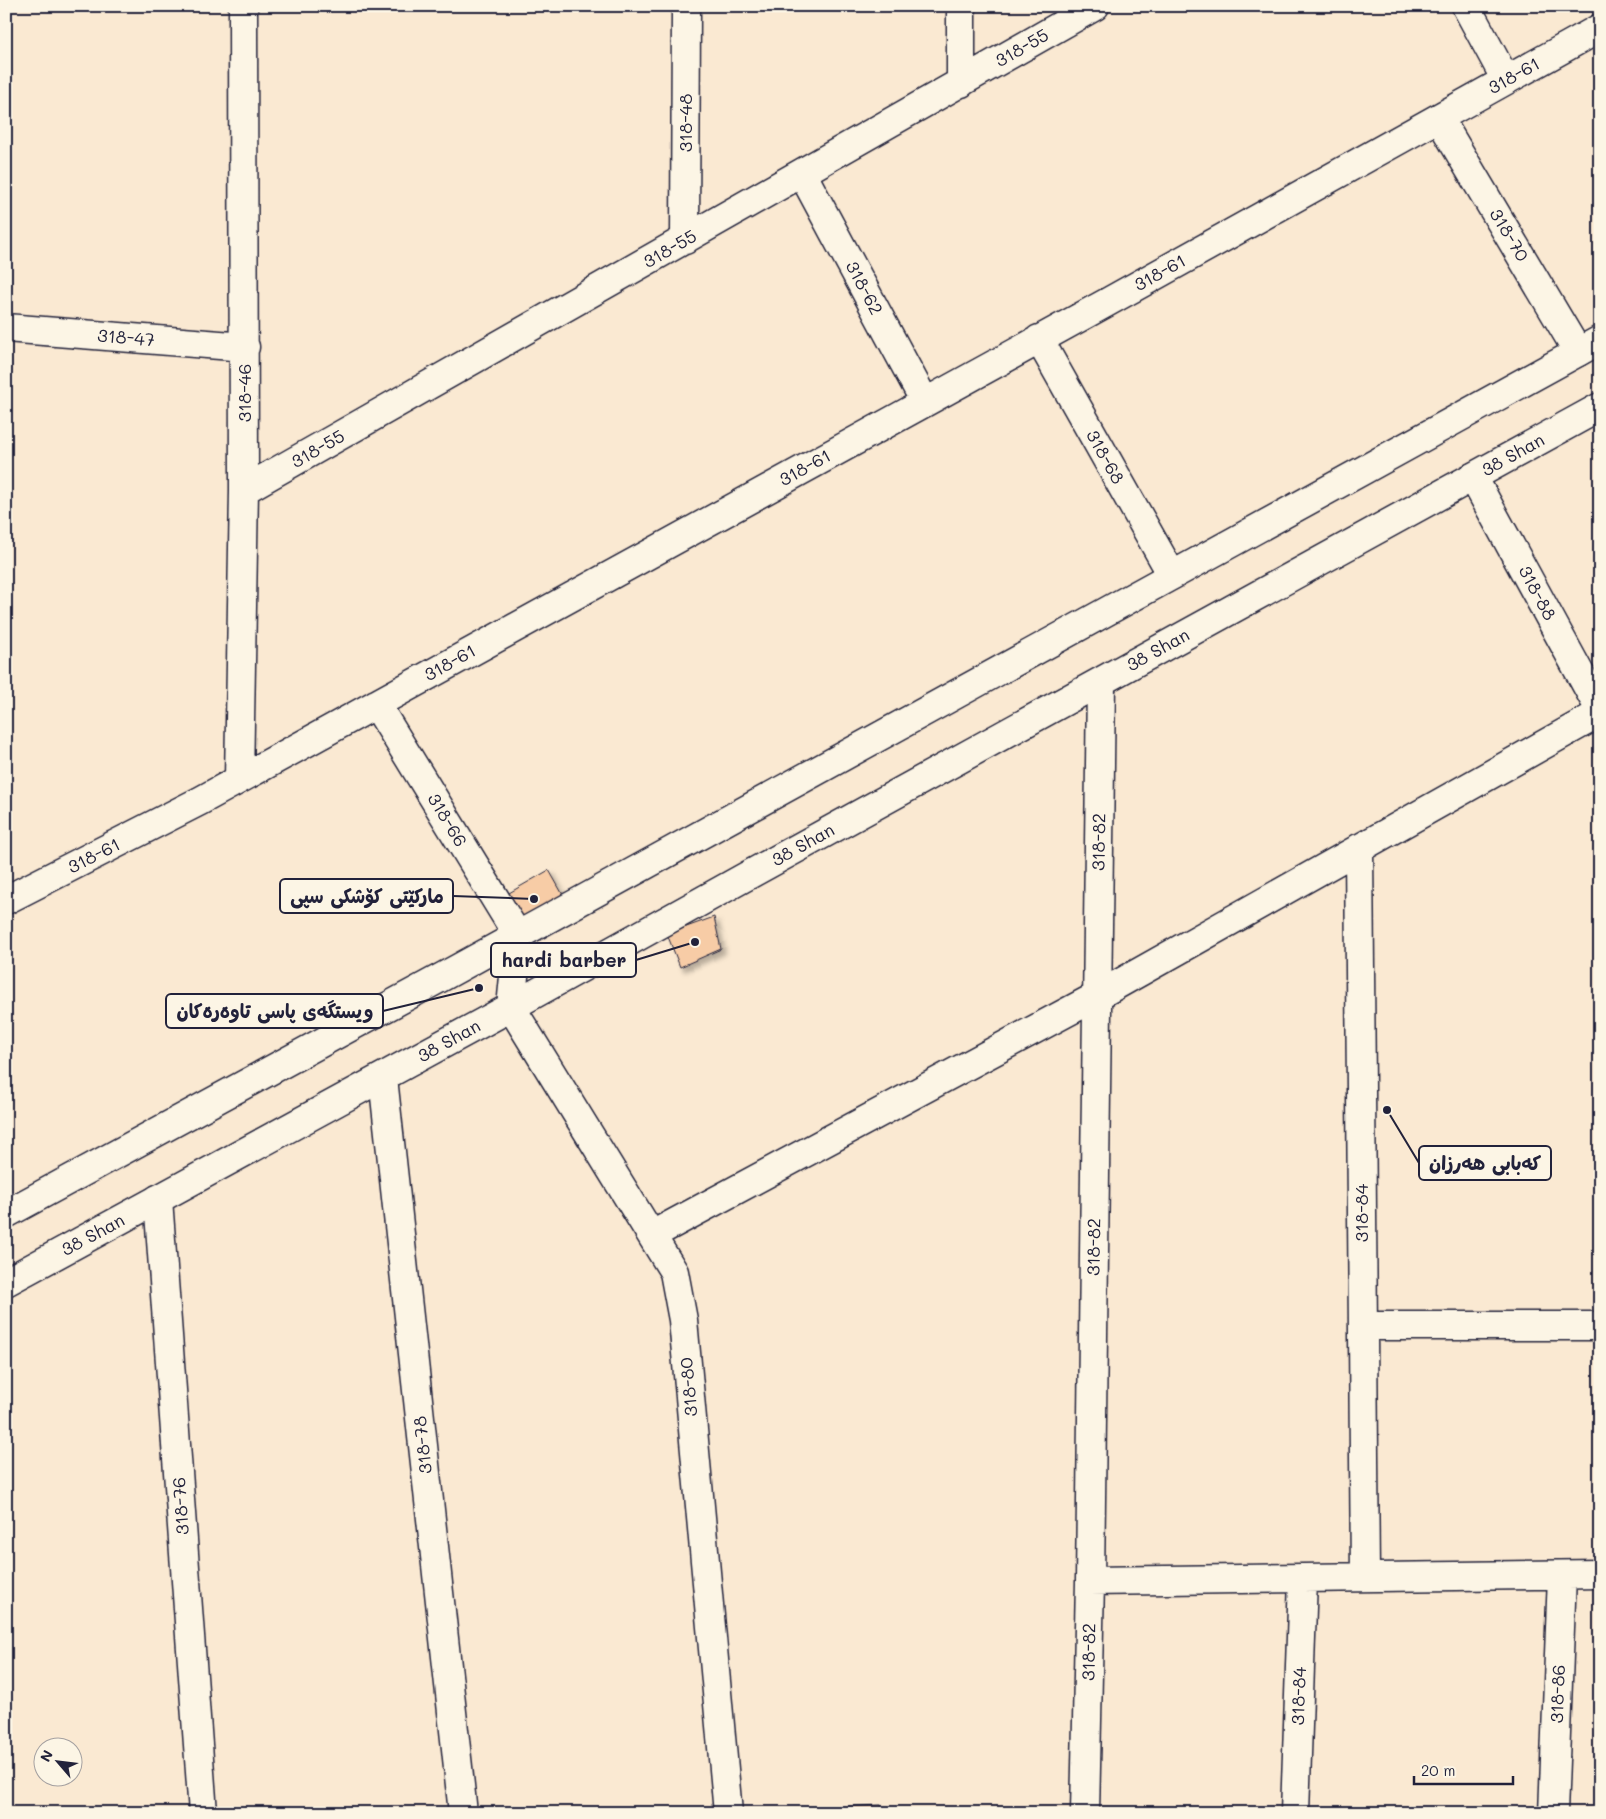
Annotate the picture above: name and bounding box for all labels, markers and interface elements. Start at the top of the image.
street label: 318-55 [990,22,1053,72]
street label: 318-61 [1483,51,1544,99]
street label: 318-48 [673,94,697,152]
street label: 318-70 [1485,203,1535,266]
street label: 318-55 [638,223,701,273]
street label: 318-61 [1129,248,1190,296]
street label: 318-62 [841,256,889,319]
street label: 318-47 [96,323,156,351]
street label: 318-46 [232,364,256,422]
street label: 318-55 [286,423,349,473]
street label: 318-68 [1081,425,1131,488]
street label: 38 Shan [1477,427,1548,481]
street label: 318-61 [774,443,835,491]
street label: 318-88 [1513,561,1562,624]
street label: 38 Shan [1122,622,1193,676]
street label: 318-61 [419,638,480,686]
street label: 318-66 [422,788,473,851]
street label: 318-82 [1085,813,1111,871]
street label: 38 Shan [767,817,838,871]
street label: 318-61 [63,832,124,879]
callout: مارکێتی کۆشکی سپی [280,879,453,913]
text: مارکێتی کۆشکی سپی [290,883,444,909]
callout: hardi barber [491,943,636,977]
text: hardi barber [502,947,627,972]
callout: ویستگەی پاسی تاوەرەکان [166,994,383,1028]
text: ویستگەی پاسی تاوەرەکان [177,998,374,1024]
street label: 38 Shan [413,1013,484,1067]
callout: کەبابی هەرزان [1419,1146,1551,1180]
text: کەبابی هەرزان [1429,1150,1542,1176]
street label: 318-84 [1349,1183,1373,1242]
street label: 38 Shan [57,1207,128,1261]
street label: 318-82 [1080,1218,1106,1276]
street label: 318-80 [673,1357,703,1418]
street label: 318-78 [407,1415,437,1475]
street label: 318-76 [166,1476,194,1536]
street label: 318-82 [1075,1623,1101,1681]
street label: 318-86 [1544,1664,1570,1724]
street label: 318-84 [1285,1666,1311,1726]
north arrow [32,1736,82,1786]
text: N [35,1747,57,1765]
scale bar [1414,1754,1512,1786]
text: 20 m [1421,1760,1455,1780]

